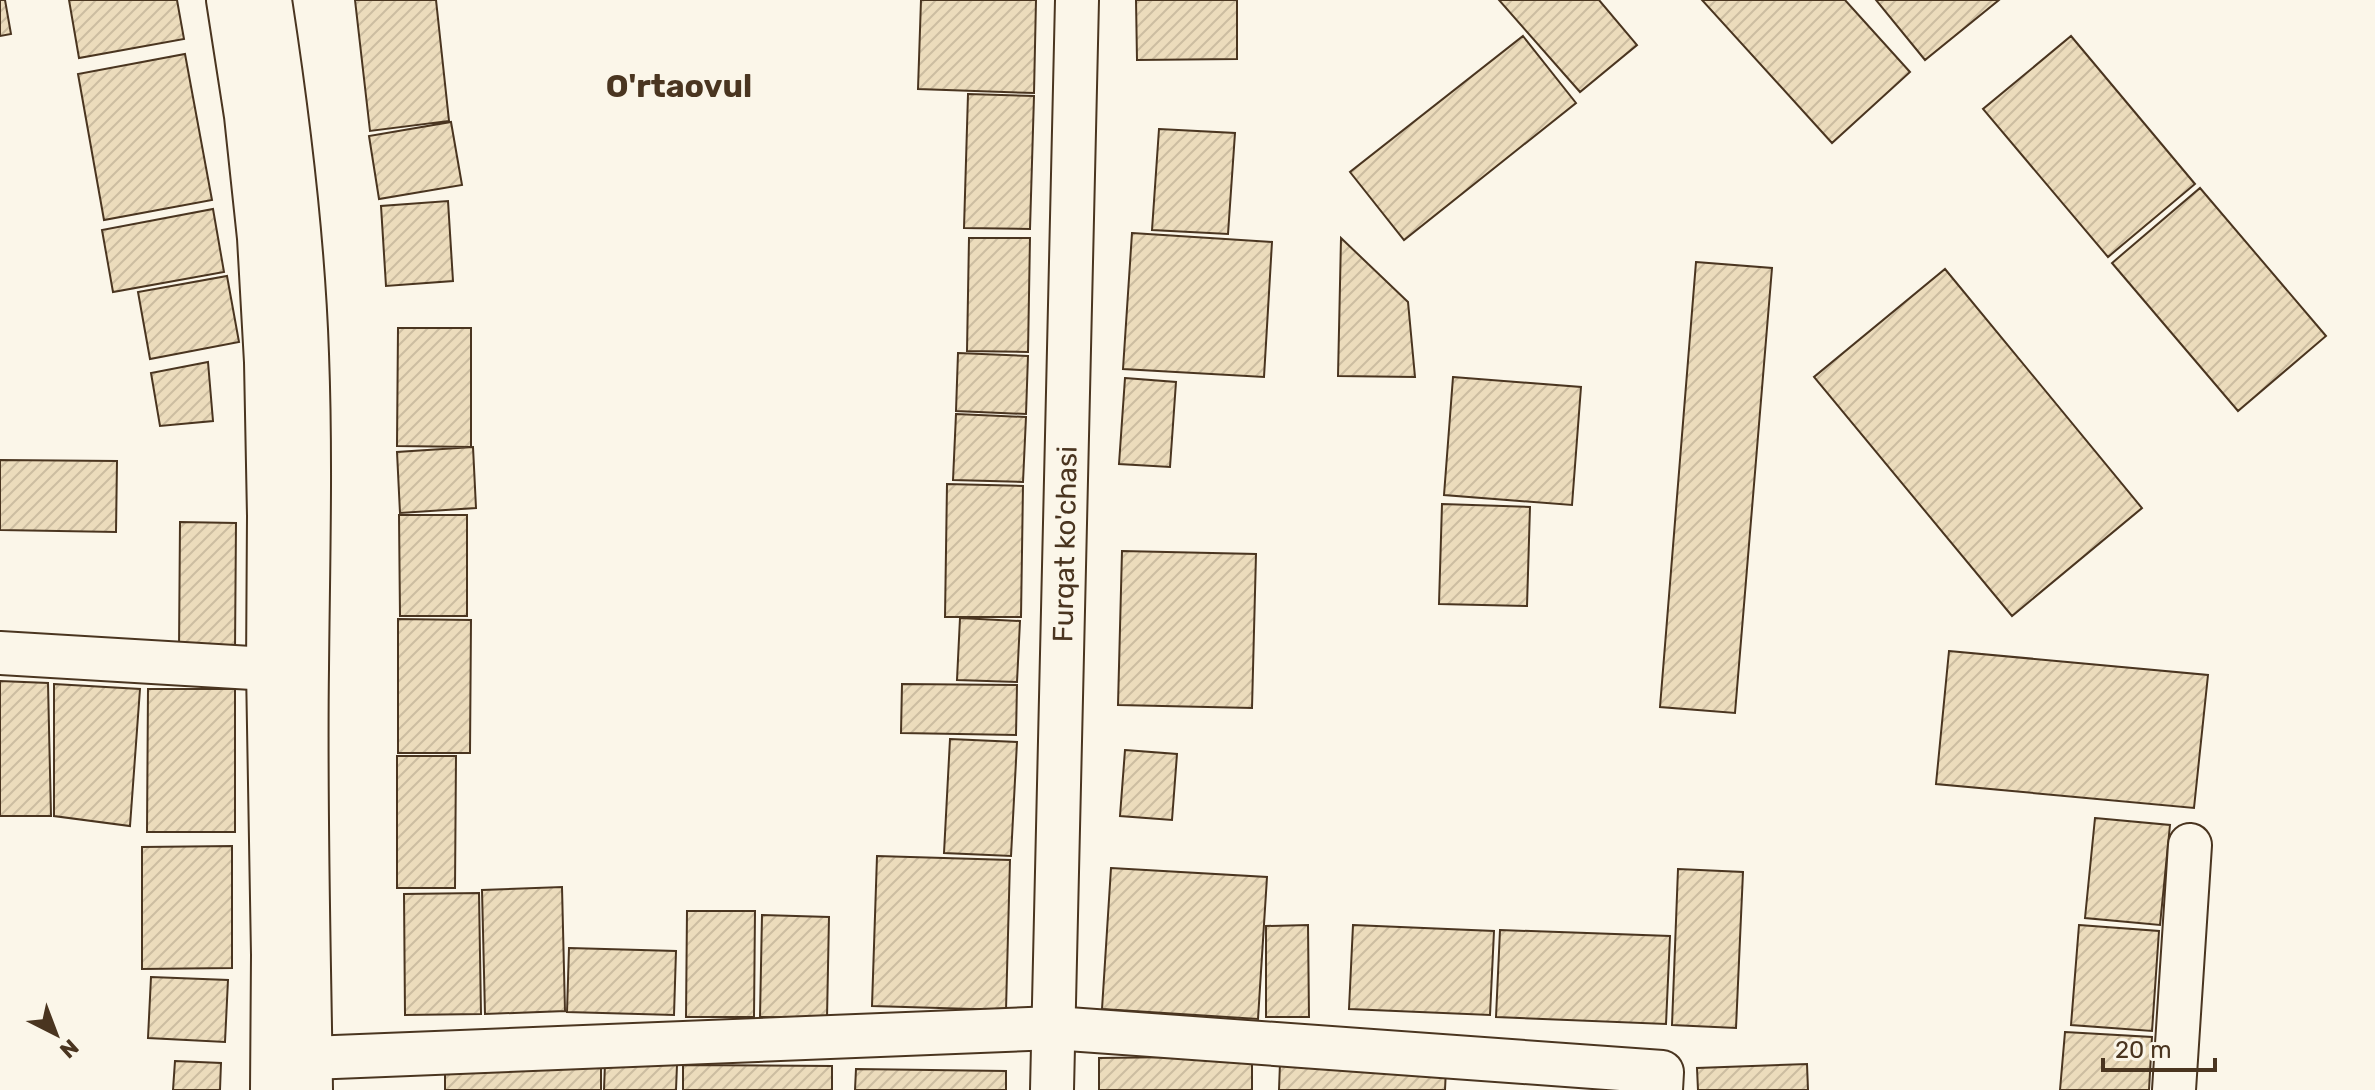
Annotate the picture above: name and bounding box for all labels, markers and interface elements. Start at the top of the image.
district label: O'rtaovul [606,67,752,105]
street label: Furqat ko'chasi [1046,446,1084,643]
north arrow [16,994,96,1074]
scale bar [2103,1022,2215,1072]
text: N [54,1033,84,1064]
text: 20 m [2115,1036,2172,1064]

